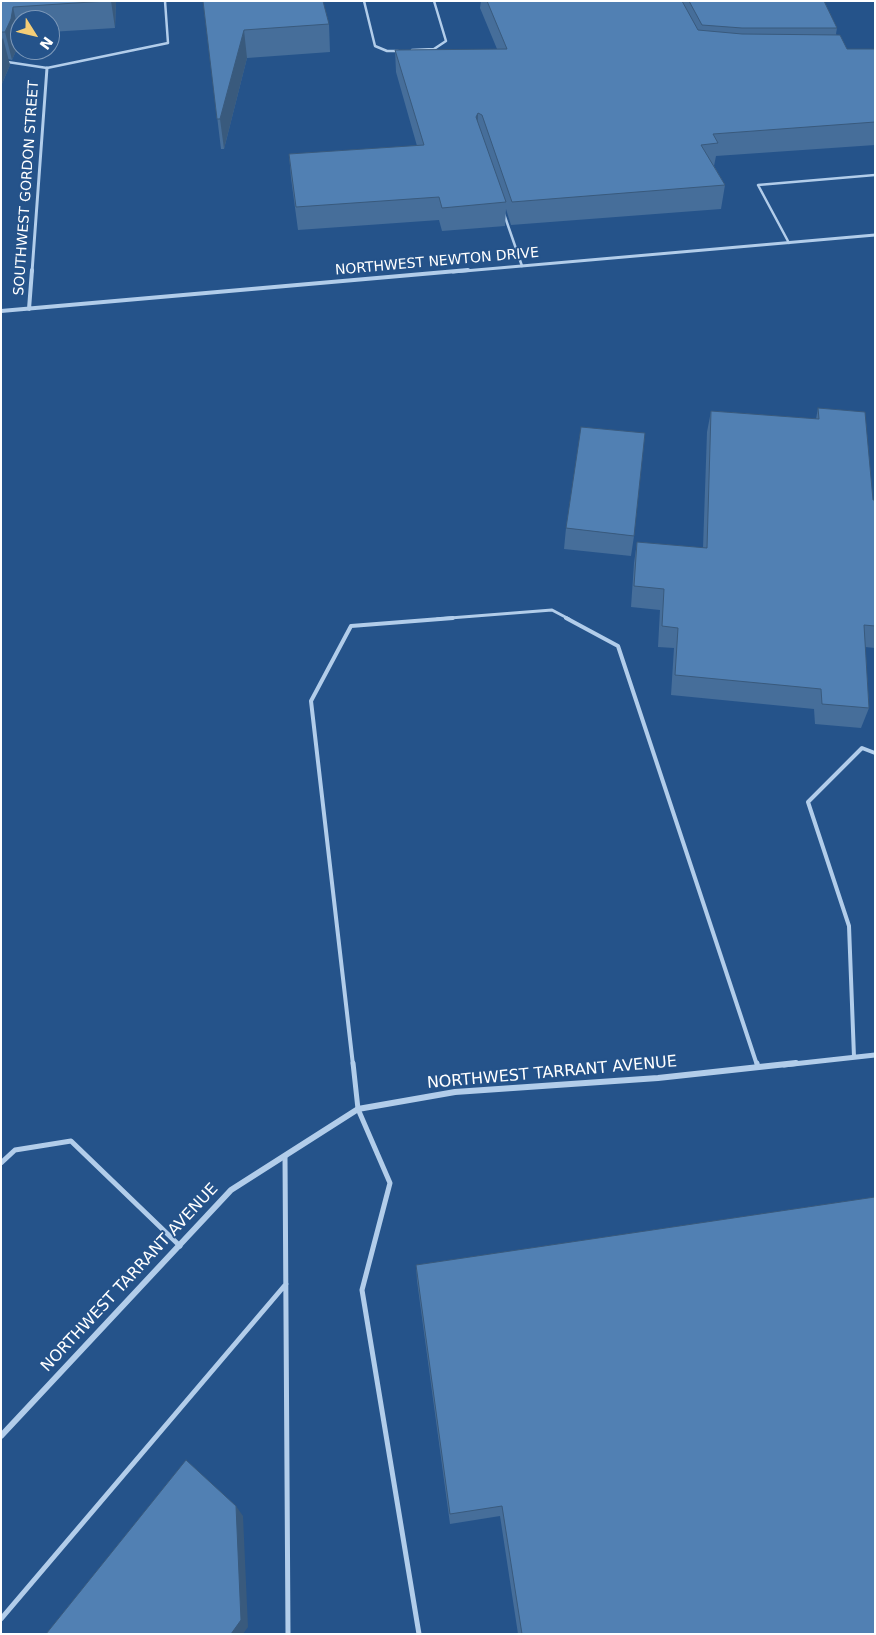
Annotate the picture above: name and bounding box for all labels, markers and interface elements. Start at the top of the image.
north arrow [10,10,60,60]
text: N [36,34,56,53]
street label: SOUTHWEST GORDON STREET [11,80,43,296]
street label: NORTHWEST NEWTON DRIVE [334,245,540,279]
street label: NORTHWEST TARRANT AVENUE [426,1053,678,1093]
street label: NORTHWEST TARRANT AVENUE [37,1180,223,1376]

